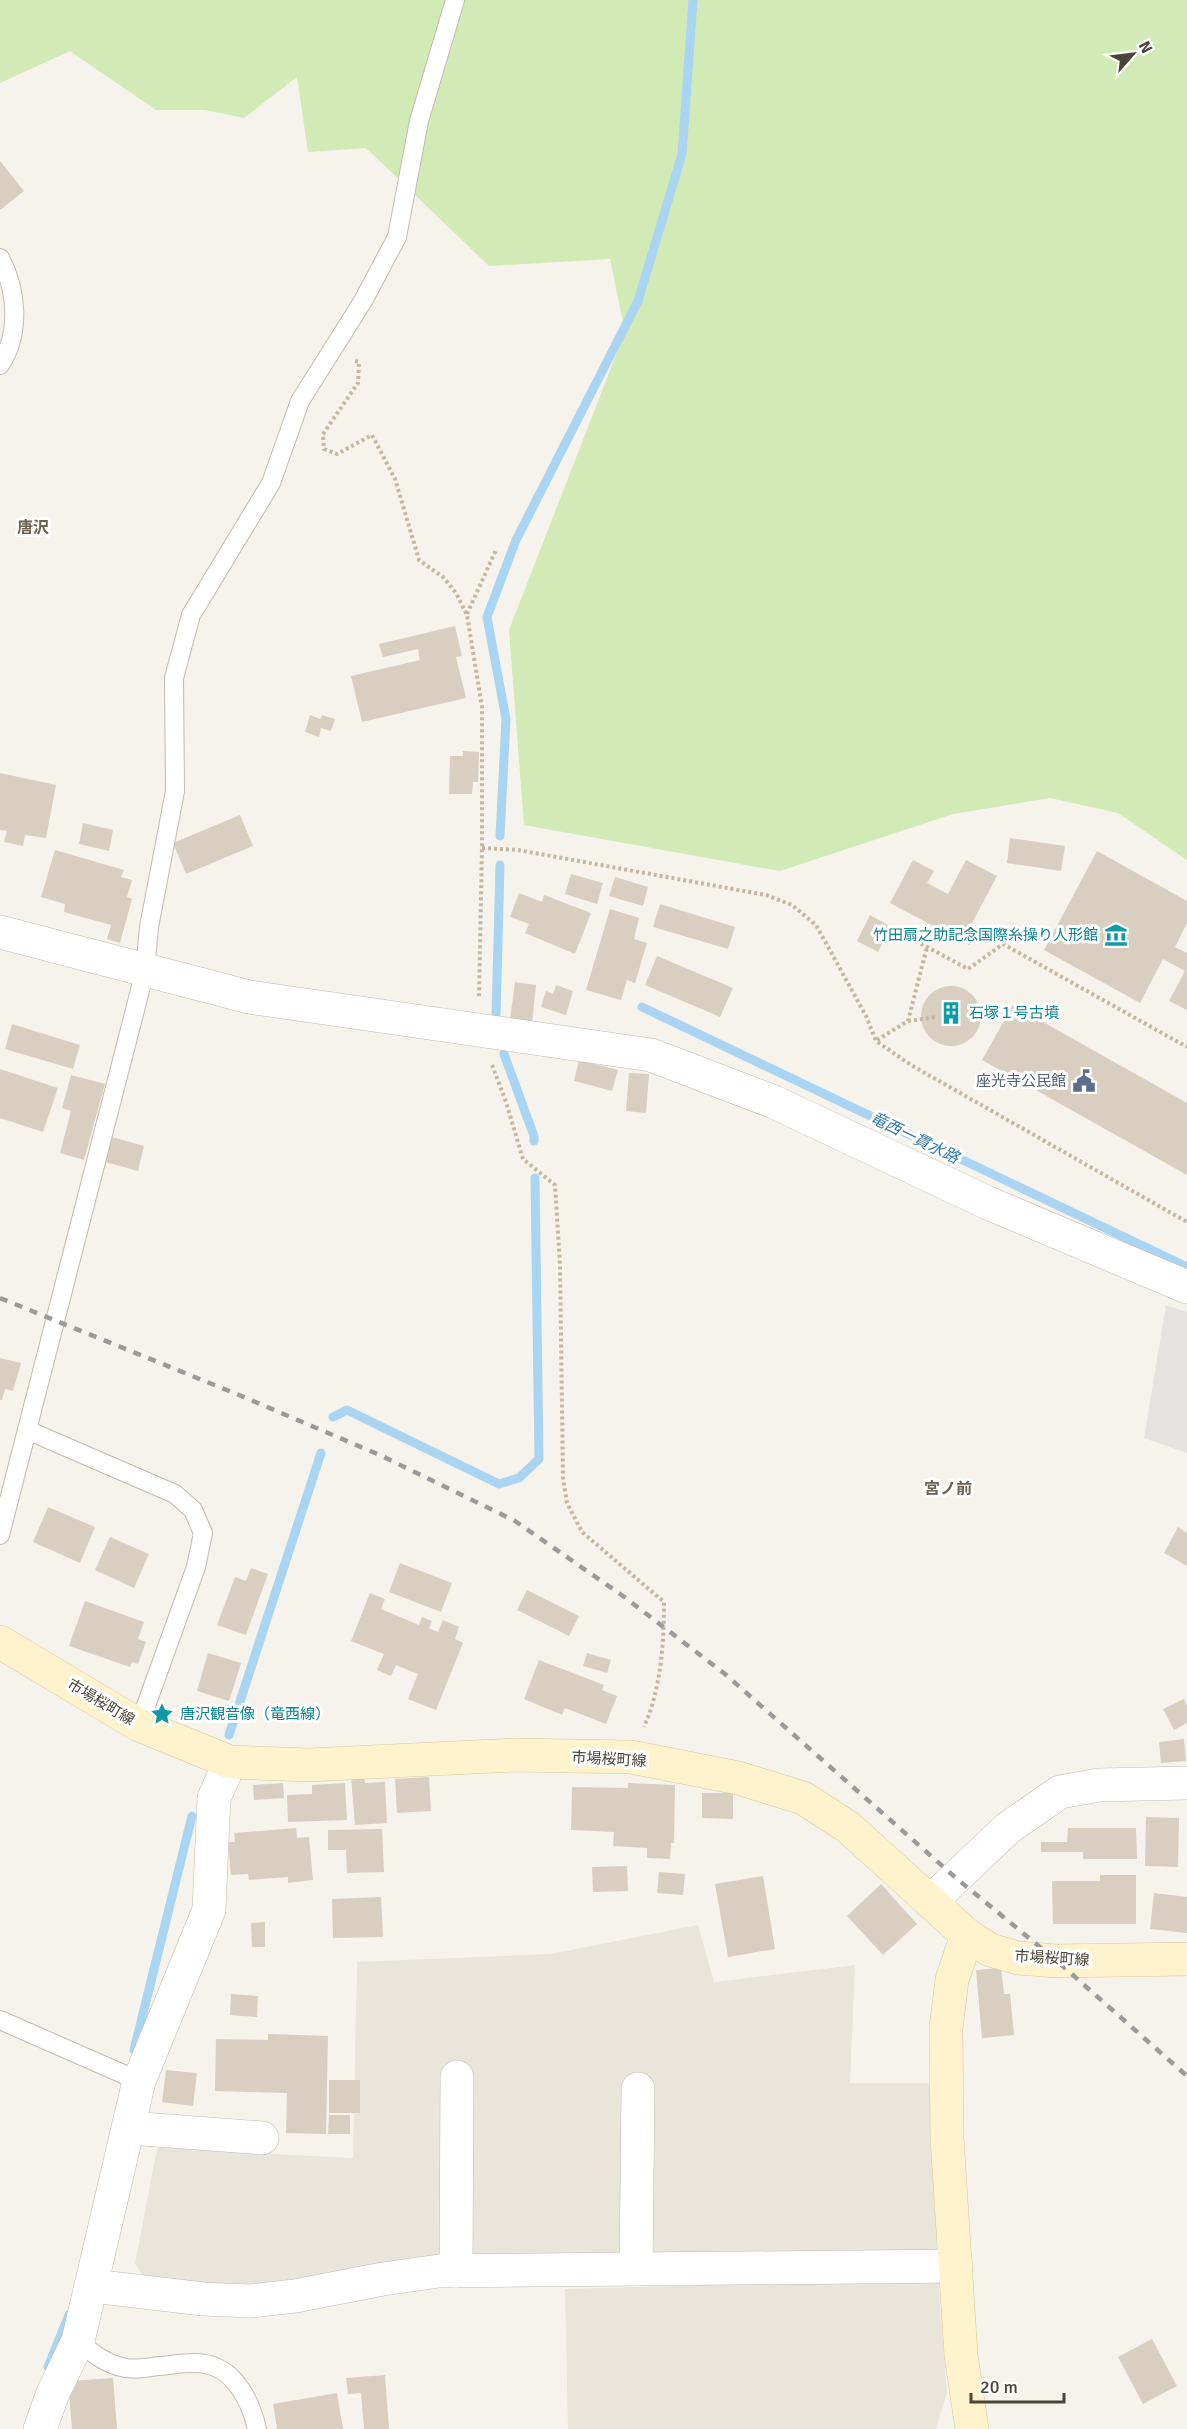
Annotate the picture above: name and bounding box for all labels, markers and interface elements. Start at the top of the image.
north arrow [1103,24,1163,84]
text: N [1134,38,1157,57]
district label: 唐沢 [17,518,49,538]
museum icon: 竹田扇之助記念国際糸操り人形館 [1103,922,1129,948]
place label: 竹田扇之助記念国際糸操り人形館 [873,926,1098,944]
building icon: 石塚１号古墳 [938,1000,964,1026]
place label: 石塚１号古墳 [969,1004,1059,1022]
public building icon: 座光寺公民館 [1071,1068,1097,1094]
place label: 座光寺公民館 [976,1072,1066,1090]
water label: 竜西一貫水路 [867,1108,964,1169]
district label: 宮ノ前 [924,1479,972,1499]
street label: 市場桜町線 [64,1675,138,1729]
place icon: 唐沢観音像（竜西線） [149,1701,175,1727]
place label: 唐沢観音像（竜西線） [180,1705,330,1723]
street label: 市場桜町線 [571,1748,647,1770]
street label: 市場桜町線 [1014,1947,1090,1969]
scale bar [971,2366,1064,2404]
text: 20 m [980,2376,1018,2398]

